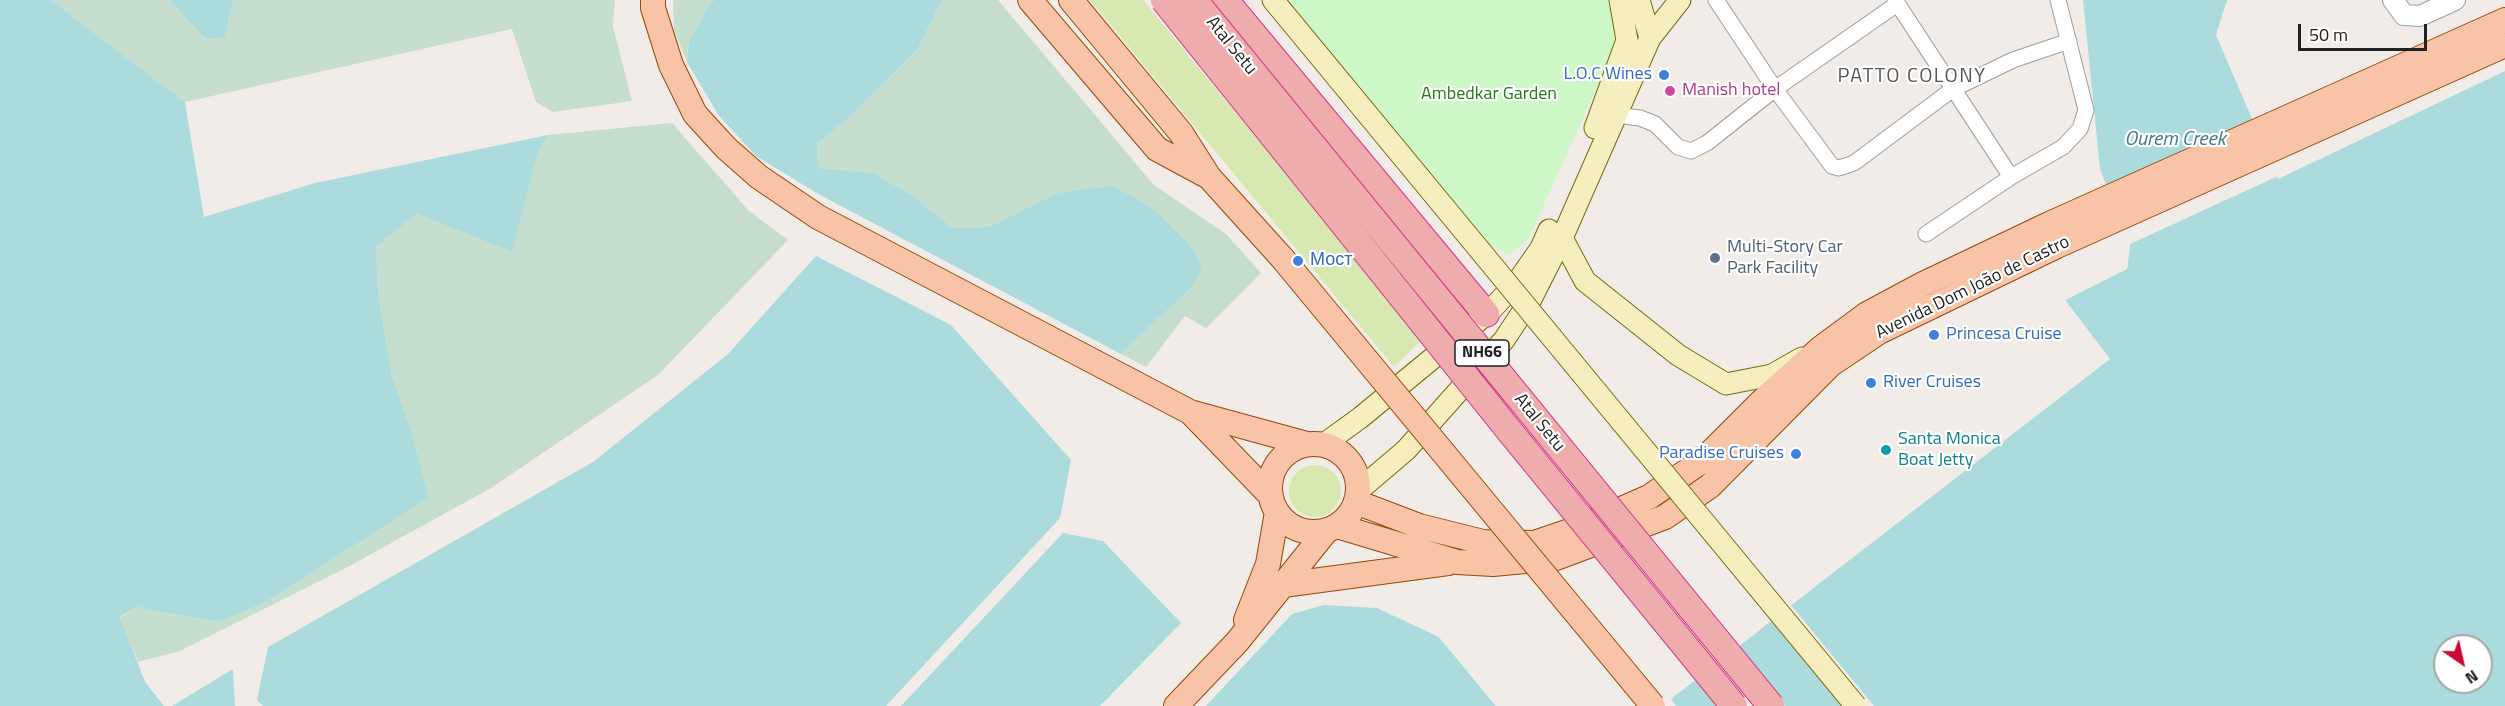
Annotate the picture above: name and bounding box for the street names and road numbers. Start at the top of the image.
street label: Atal Setu [1201,13,1261,79]
street label: Avenida Dom João de Castro [1873,232,2073,344]
road number: NH66 [1455,340,1509,366]
street label: Atal Setu [1509,390,1569,456]

